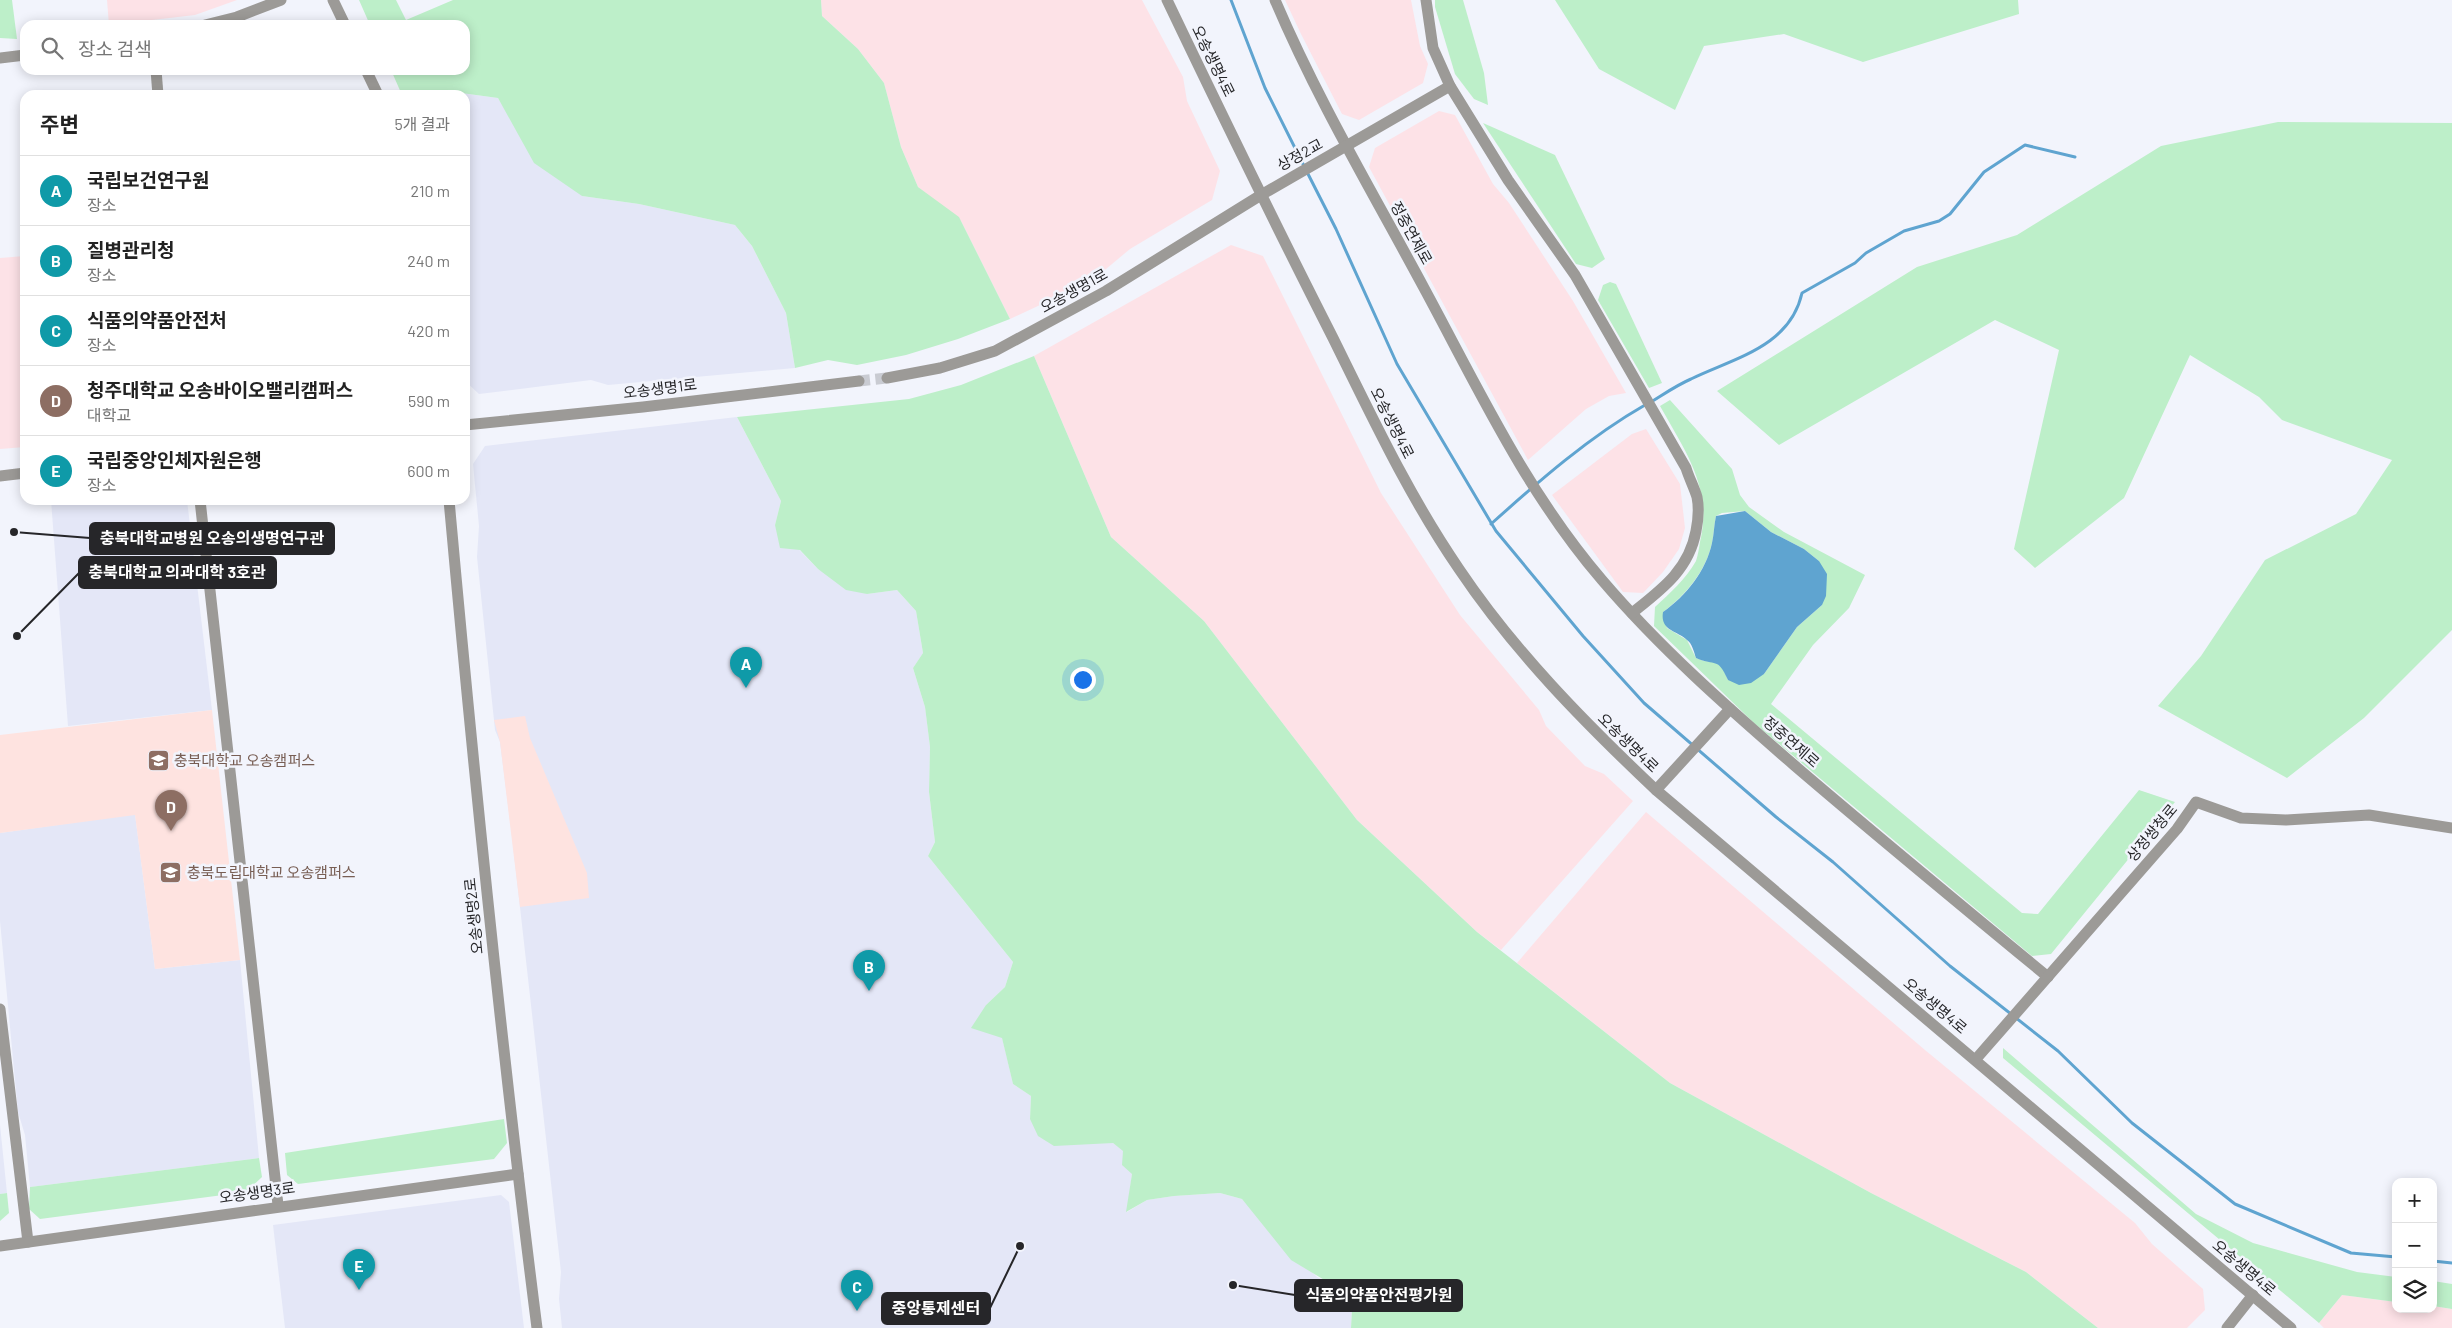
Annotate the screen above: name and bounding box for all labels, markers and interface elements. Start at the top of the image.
search box [20,20,470,75]
street label: 오송생명4로 [1189,22,1239,99]
icon: search [38,34,66,62]
text: 장소 검색 [78,37,152,60]
text: 주변 [40,111,79,136]
text: 5개 결과 [394,114,450,133]
street label: 상정2교 [1274,134,1326,174]
text: 국립보건연구원 [87,168,209,191]
text: A [51,181,61,200]
text: 210 m [411,181,450,200]
text: 장소 [87,195,116,214]
street label: 정중연제로 [1387,198,1436,267]
text: 질병관리청 [87,238,174,261]
text: B [51,251,61,270]
text: 240 m [407,251,450,270]
street label: 오송생명1로 [1037,264,1110,316]
text: 장소 [87,265,116,284]
text: 식품의약품안전처 [87,308,227,331]
text: C [51,321,61,340]
text: 420 m [407,321,450,340]
text: 장소 [87,335,116,354]
street label: 오송생명1로 [622,375,698,401]
text: 청주대학교 오송바이오밸리캠퍼스 [87,378,353,401]
street label: 오송생명4로 [1367,384,1418,461]
text: D [51,391,61,410]
text: 590 m [408,391,450,410]
text: 대학교 [87,405,131,424]
text: 국립중앙인체자원은행 [87,448,262,471]
text: E [51,461,61,480]
text: 600 m [407,461,450,480]
text: 장소 [87,475,116,494]
callout: 충북대학교병원 오송의생명연구관 [90,523,334,554]
text: 충북대학교병원 오송의생명연구관 [100,528,324,547]
callout: 충북대학교 의과대학 3호관 [79,557,276,588]
text: 충북대학교 의과대학 3호관 [89,562,266,581]
pin: A [730,647,762,688]
your location [1070,667,1096,693]
street label: 오송생명4로 [1595,709,1663,776]
street label: 정중연제로 [1760,712,1824,771]
school or university icon: 충북대학교 오송캠퍼스 [146,749,170,773]
place label: 충북대학교 오송캠퍼스 [174,751,315,769]
pin: D [155,790,187,831]
street label: 상정쌍청로 [2122,800,2180,865]
school or university icon: 충북도립대학교 오송캠퍼스 [159,861,183,885]
place label: 충북도립대학교 오송캠퍼스 [187,863,356,881]
street label: 오송생명2로 [460,877,486,955]
pin: B [853,950,885,991]
street label: 오송생명4로 [1900,974,1971,1037]
street label: 오송생명3로 [218,1178,296,1206]
map controls [2392,1178,2437,1313]
button: + [2392,1178,2437,1223]
button: − [2392,1223,2437,1268]
street label: 오송생명4로 [2209,1236,2280,1299]
pin: E [343,1249,375,1290]
button: layers [2392,1268,2437,1313]
pin: C [841,1270,873,1311]
callout: 식품의약품안전평가원 [1295,1280,1462,1311]
text: 식품의약품안전평가원 [1305,1285,1453,1304]
callout: 중앙통제센터 [882,1293,990,1324]
text: 중앙통제센터 [892,1298,980,1317]

